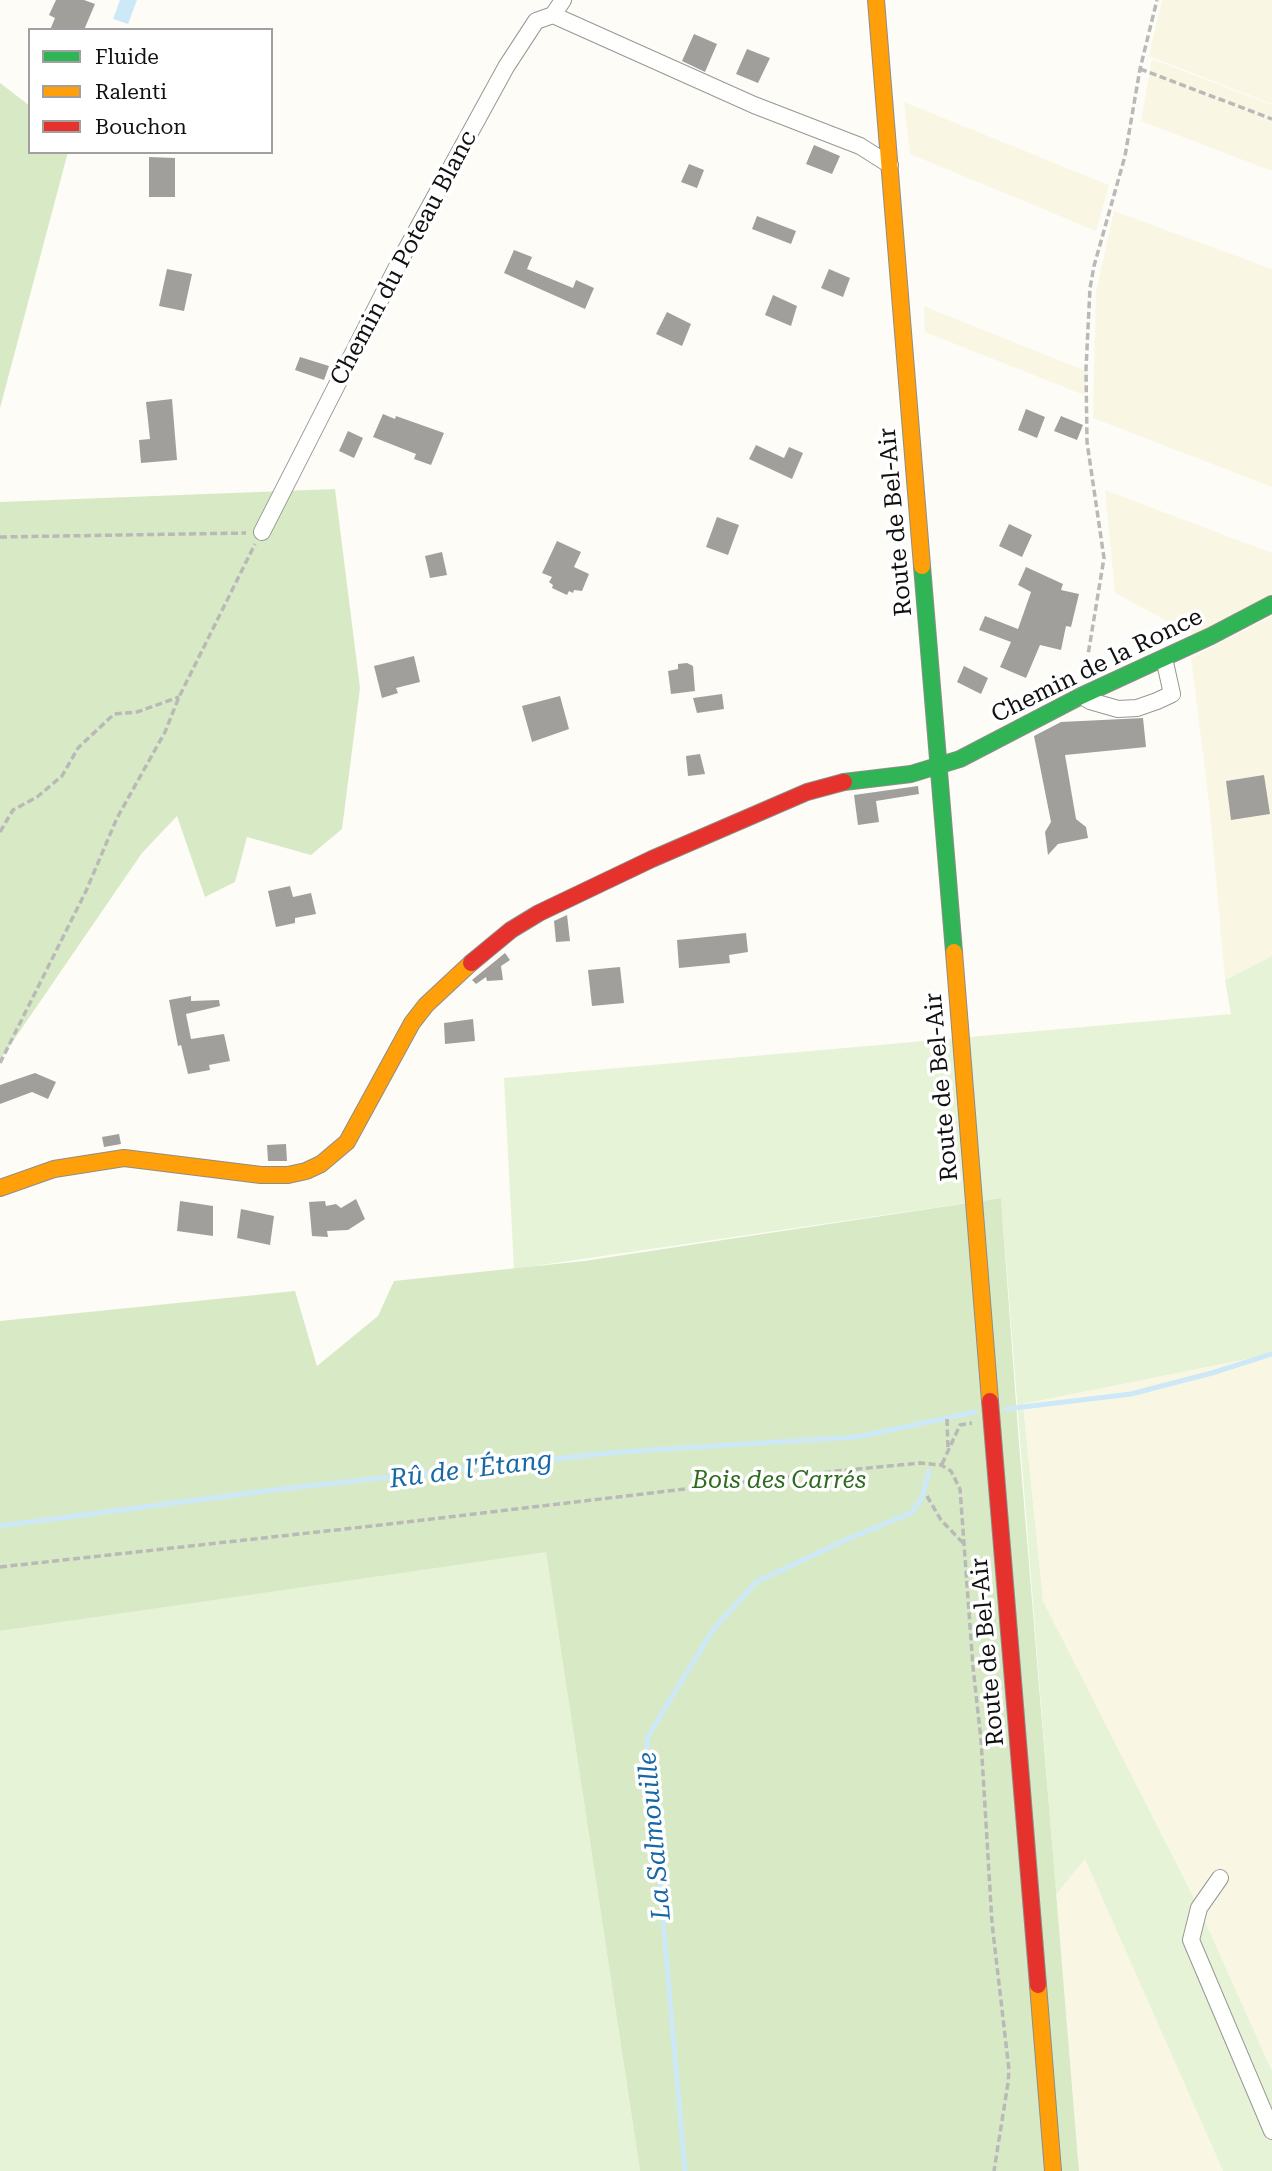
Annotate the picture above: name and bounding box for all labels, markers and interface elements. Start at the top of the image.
legend [28,28,273,154]
text: Fluide [95,45,159,69]
text: Ralenti [95,80,167,104]
text: Bouchon [95,115,187,139]
street label: Chemin du Poteau Blanc [325,126,483,390]
street label: Route de Bel-Air [873,427,919,617]
street label: Chemin de la Ronce [987,602,1207,730]
street label: Route de Bel-Air [919,992,965,1182]
water label: Rû de l'Étang [388,1445,554,1495]
park label: Bois des Carrés [692,1467,866,1495]
street label: Route de Bel-Air [965,1557,1011,1747]
water label: La Salmouille [632,1751,678,1921]

